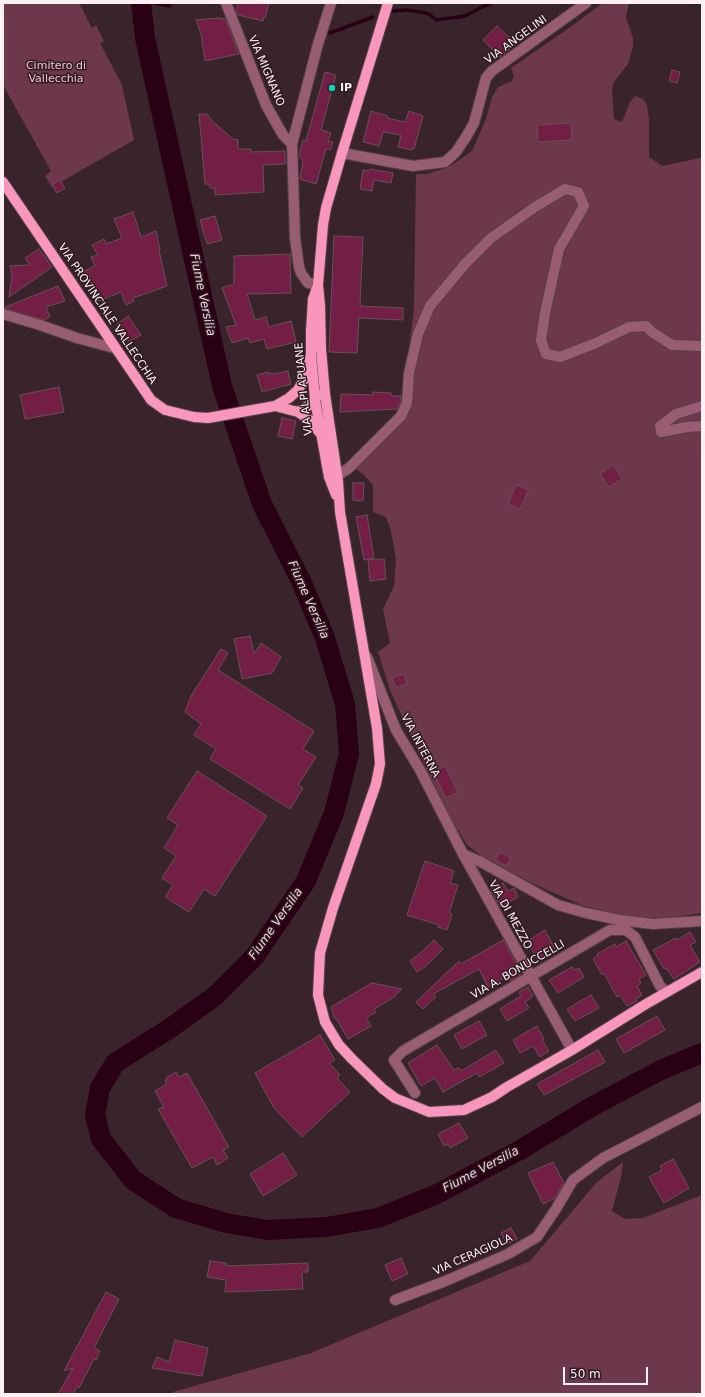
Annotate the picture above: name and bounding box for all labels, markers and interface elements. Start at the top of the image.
street label: VIA ANGELINI [482,13,550,67]
street label: VIA MIGNANO [245,34,287,108]
park label: Cimitero di Vallecchia [26,59,86,85]
place label: IP [340,81,352,95]
marker: IP [327,83,337,93]
street label: VIA PROVINCIALE VALLECCHIA [55,241,159,387]
water label: Fiume Versilia [186,252,218,338]
street label: VIA ALPI APUANE [293,342,315,436]
water label: Fiume Versilia [284,559,332,641]
street label: VIA INTERNA [398,712,442,780]
street label: VIA DI MEZZO [486,878,534,952]
water label: Fiume Versilia [246,885,306,963]
street label: VIA A. BONUCCELLI [469,938,567,1002]
water label: Fiume Versilia [440,1144,522,1196]
street label: VIA CERAGIOLA [431,1232,515,1278]
scale bar [565,1359,650,1385]
text: 50 m [570,1367,601,1381]

